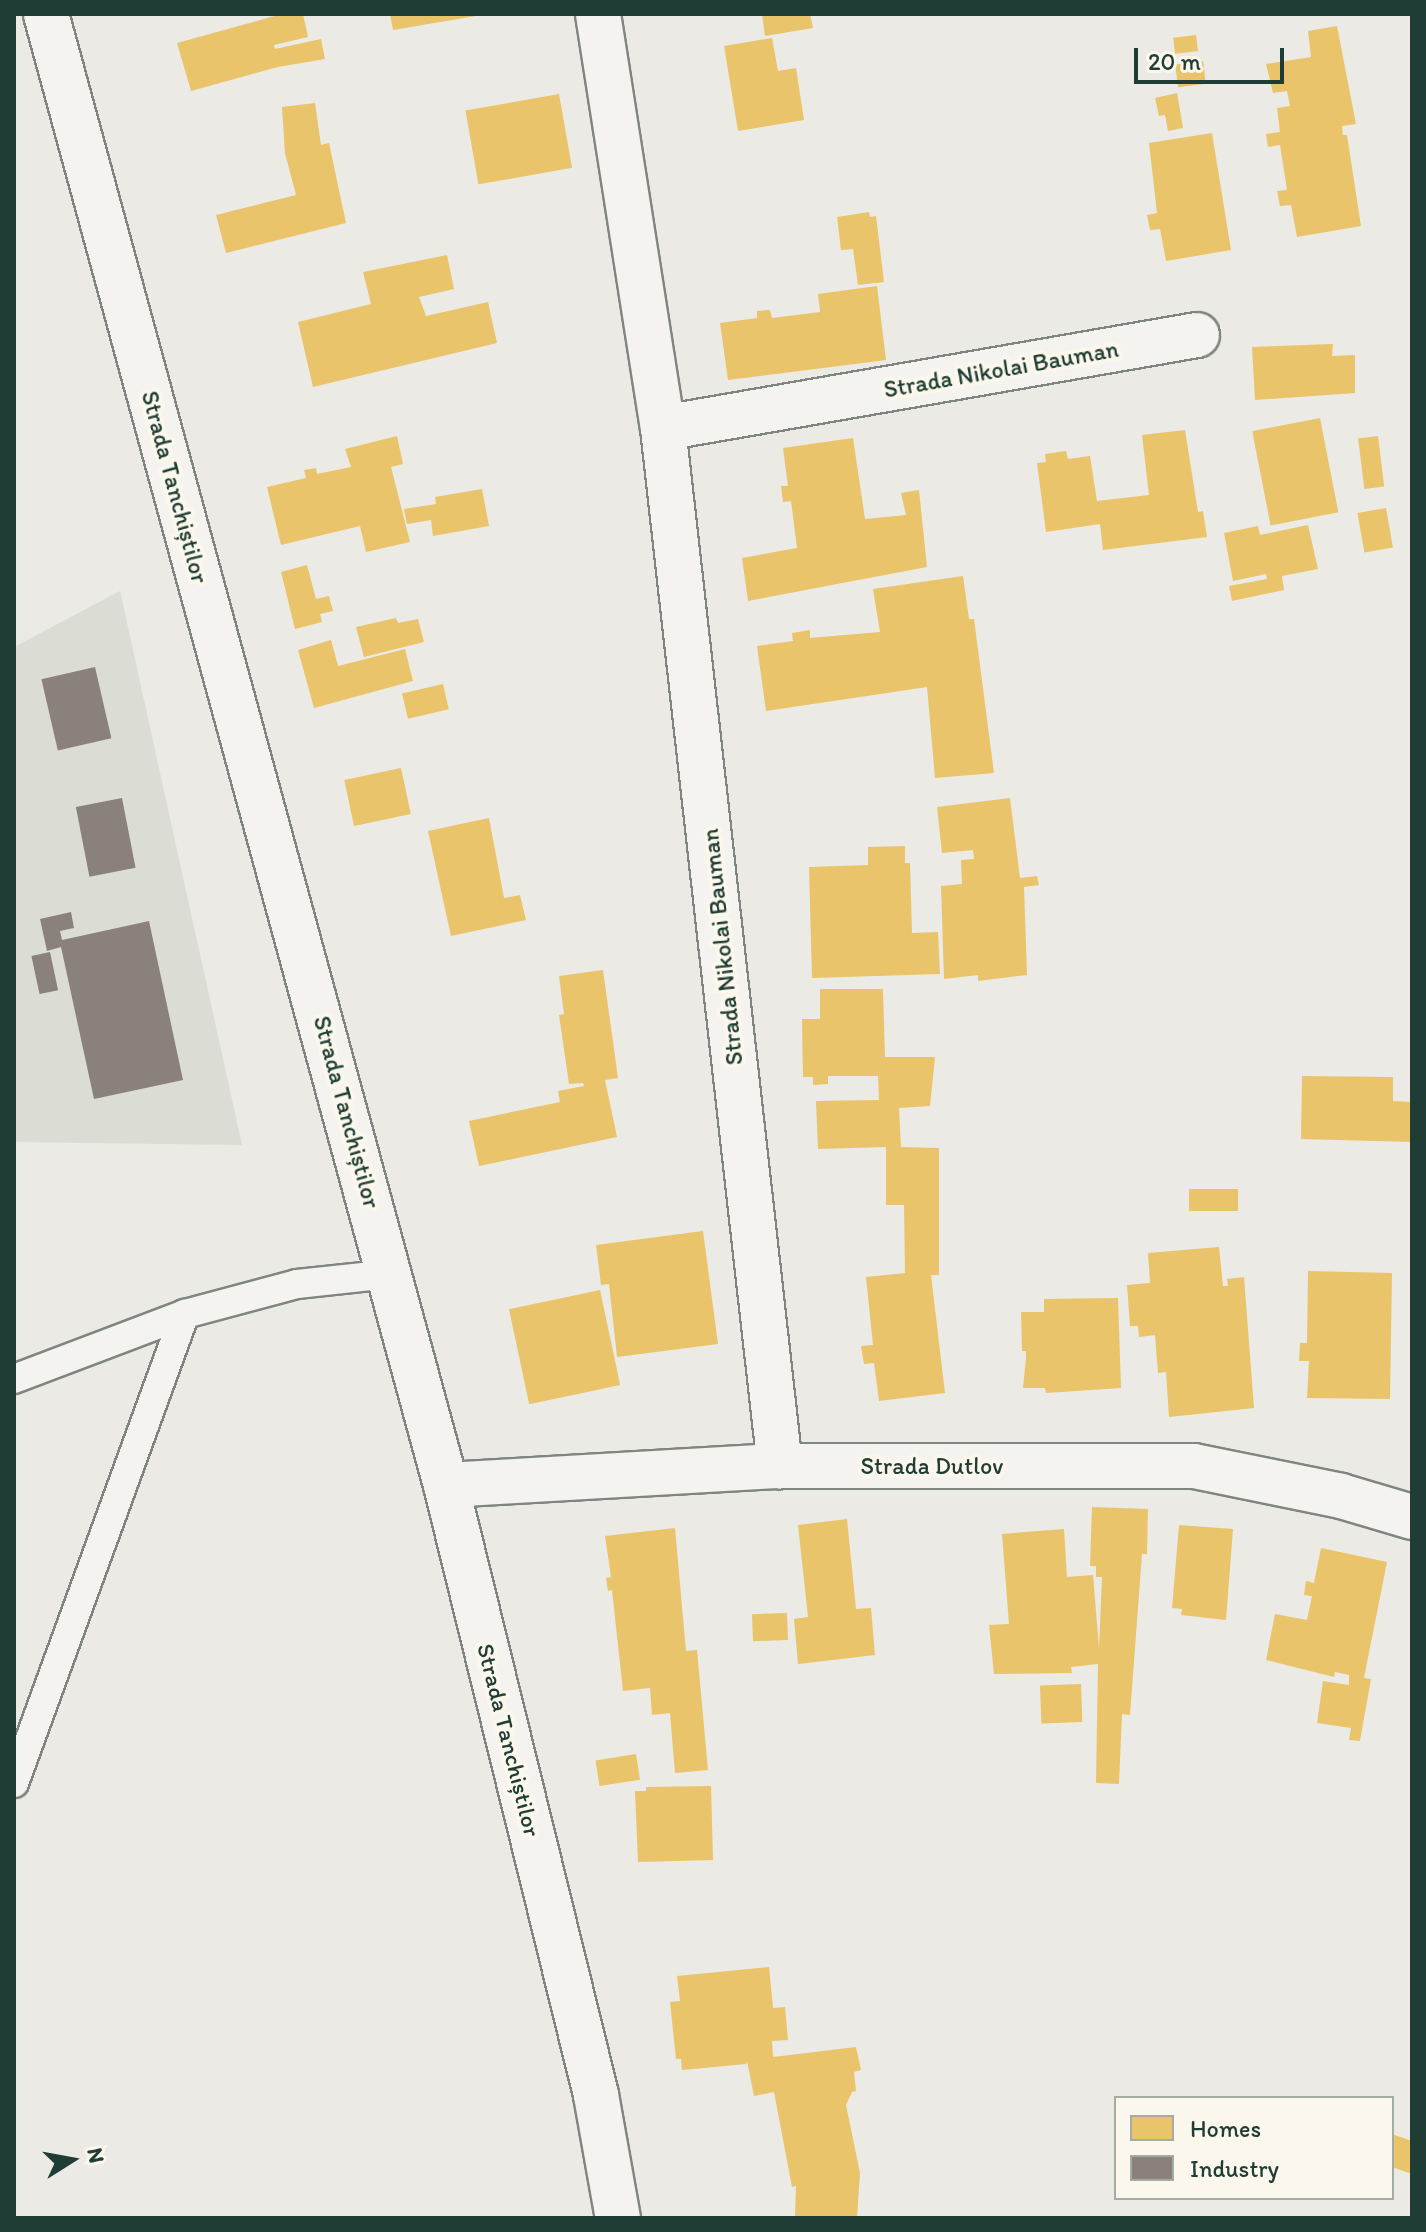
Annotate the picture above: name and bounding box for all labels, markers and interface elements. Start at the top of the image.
scale bar [1138,32,1288,82]
text: 20 m [1148,47,1201,76]
street label: Strada Nikolai Bauman [881,334,1121,404]
street label: Strada Tanchiștilor [136,389,214,585]
street label: Strada Nikolai Bauman [695,827,749,1067]
street label: Strada Tanchiștilor [308,1014,386,1210]
street label: Strada Dutlov [861,1452,1003,1480]
street label: Strada Tanchiștilor [471,1642,547,1838]
legend [1114,2096,1394,2200]
text: Homes [1190,2114,1261,2143]
north arrow [32,2120,112,2200]
text: N [81,2145,111,2165]
text: Industry [1190,2154,1279,2183]

